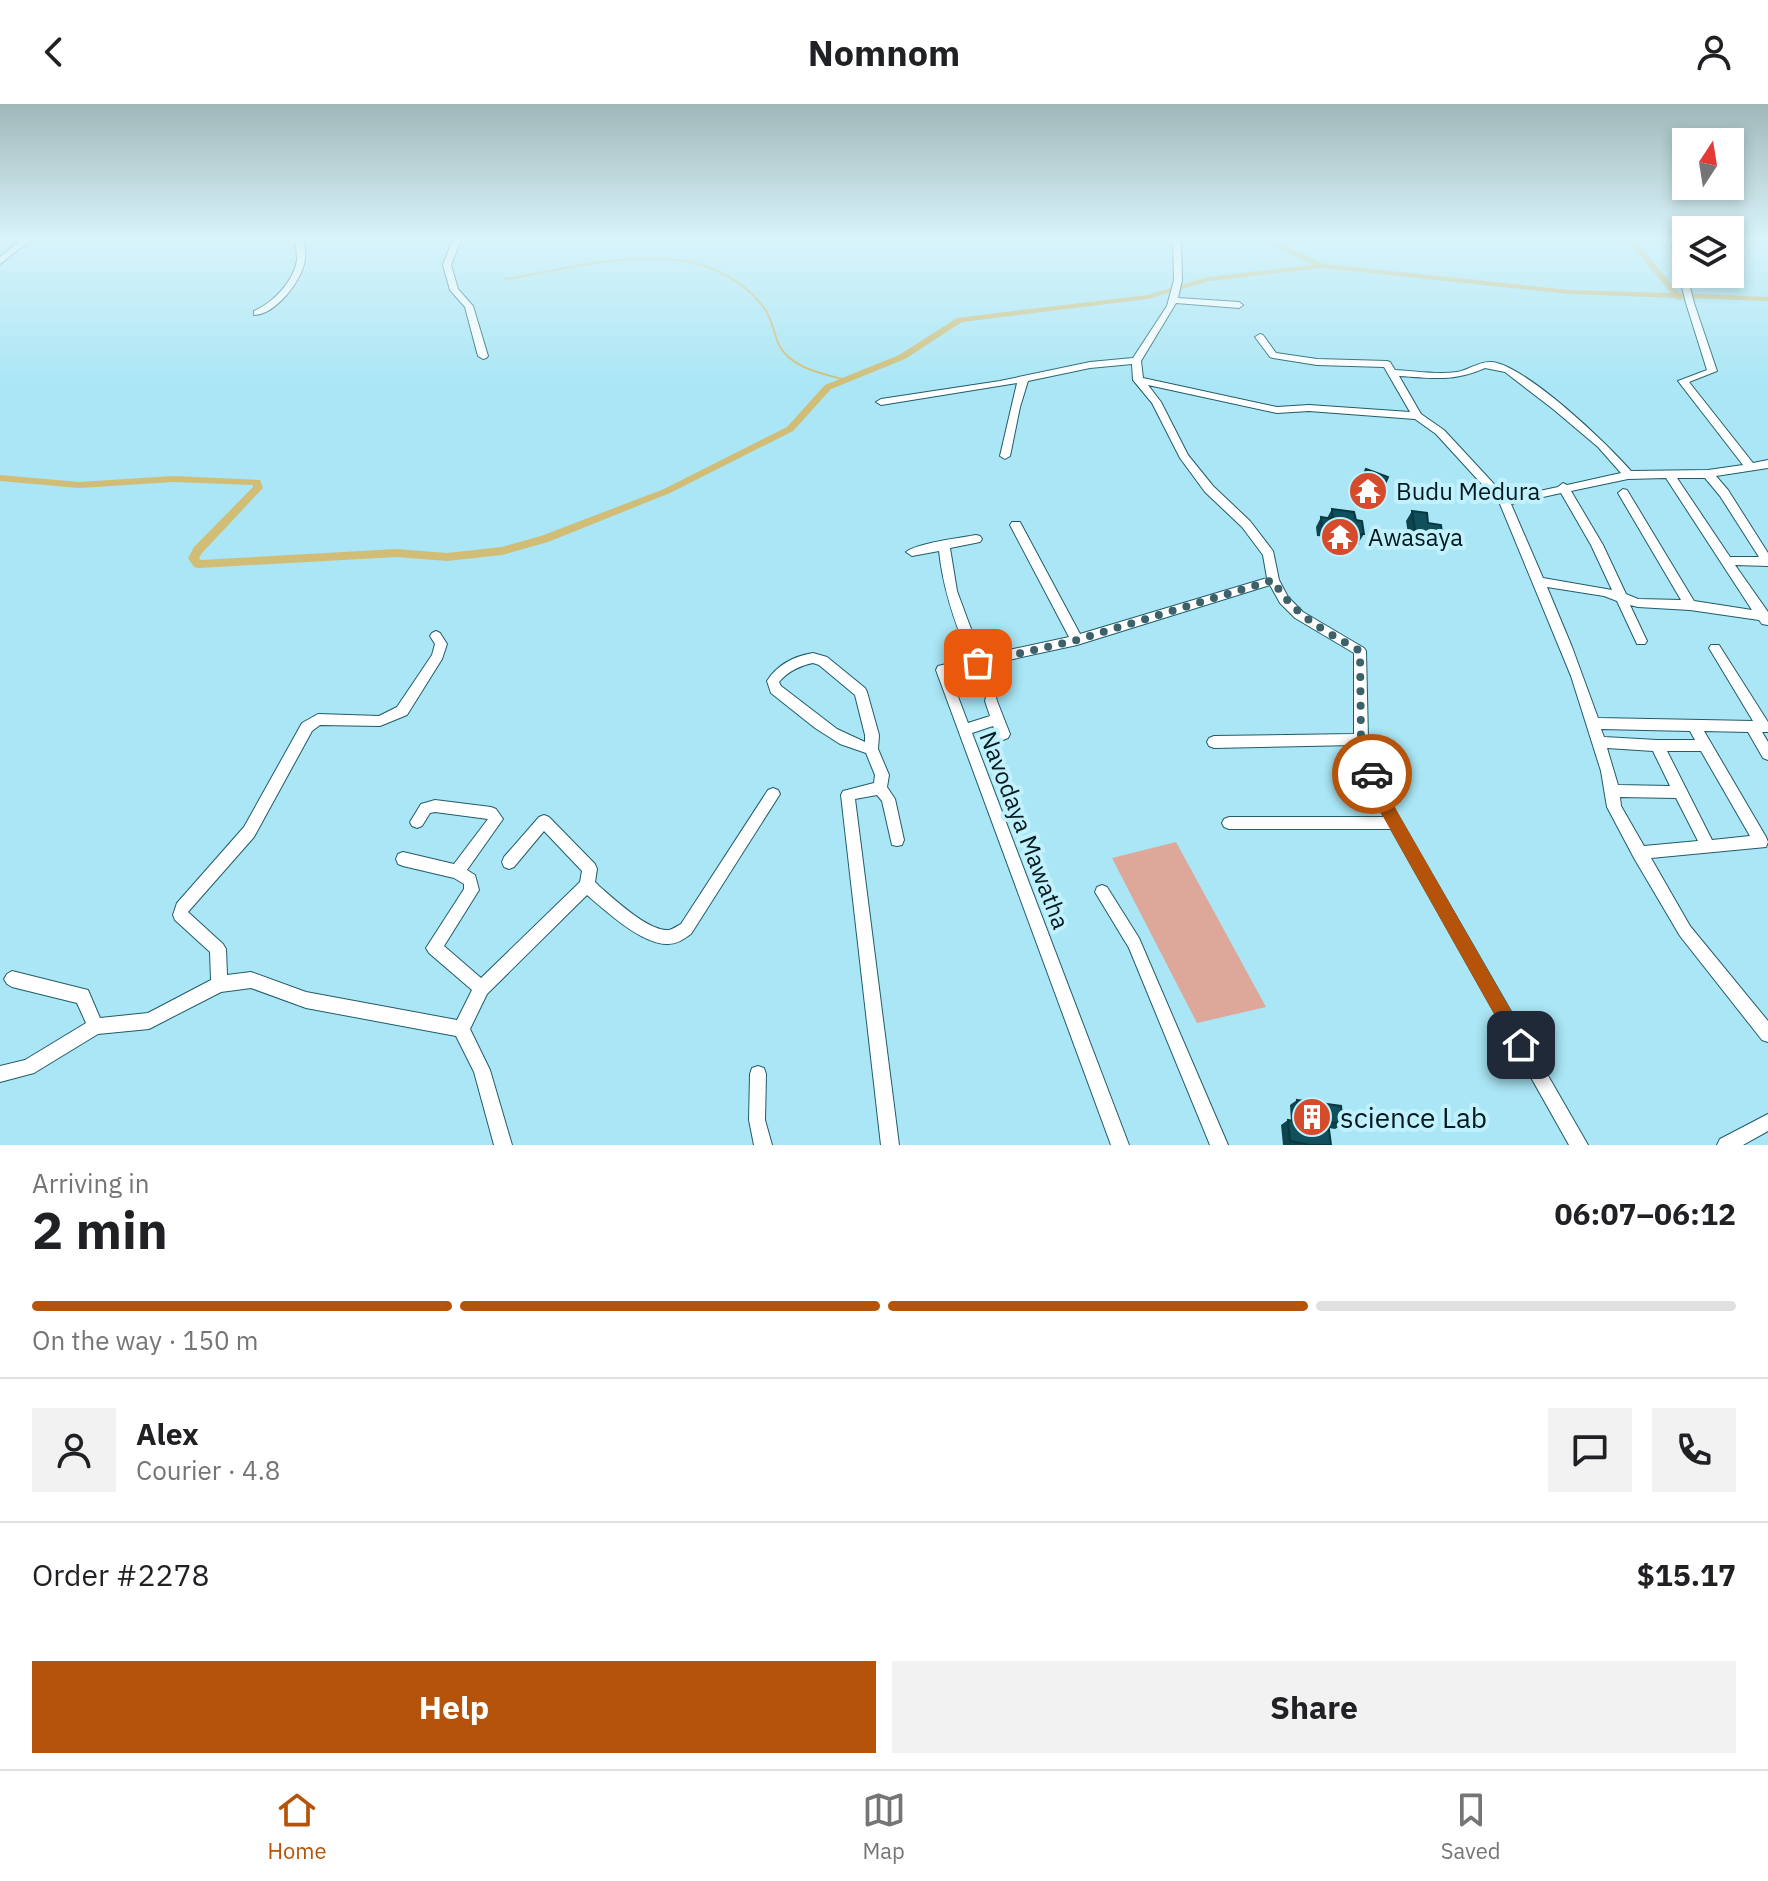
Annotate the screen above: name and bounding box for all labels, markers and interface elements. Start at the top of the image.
text: Nomnom [808,29,960,76]
icon: back [32,30,76,74]
icon: person [1692,30,1736,74]
north arrow [1672,128,1744,200]
map controls [1672,128,1744,288]
button: layers [1672,216,1744,288]
temple icon: Budu Medura [1347,470,1389,512]
place label: Budu Medura [1396,475,1540,507]
temple icon: Awasaya [1319,516,1361,558]
place label: Awasaya [1368,521,1463,553]
pin [944,629,1012,697]
icon: bag [956,641,1000,685]
street label: Navodaya Mawatha [973,726,1078,934]
courier [1332,734,1412,814]
icon: car [1350,752,1394,796]
pin [1487,1011,1555,1079]
icon: home [1499,1023,1543,1067]
building icon: science Lab [1291,1096,1333,1138]
place label: science Lab [1340,1099,1487,1136]
text: Arriving in [32,1166,149,1200]
text: 06:07–06:12 [1555,1194,1736,1233]
text: 2 min [32,1196,168,1263]
text: On the way · 150 m [32,1323,258,1357]
button: person [32,1408,116,1492]
button: chat [1548,1408,1632,1492]
button: phone [1652,1408,1736,1492]
text: Alex [136,1414,199,1453]
text: Courier · 4.8 [136,1453,280,1487]
text: Order #2278 [32,1555,209,1594]
text: $15.17 [1637,1555,1736,1594]
button: Help [32,1661,876,1753]
button: Share [892,1661,1736,1753]
tab: Home [267,1788,327,1865]
tab: Map [862,1788,906,1865]
tab: Saved [1441,1788,1500,1865]

